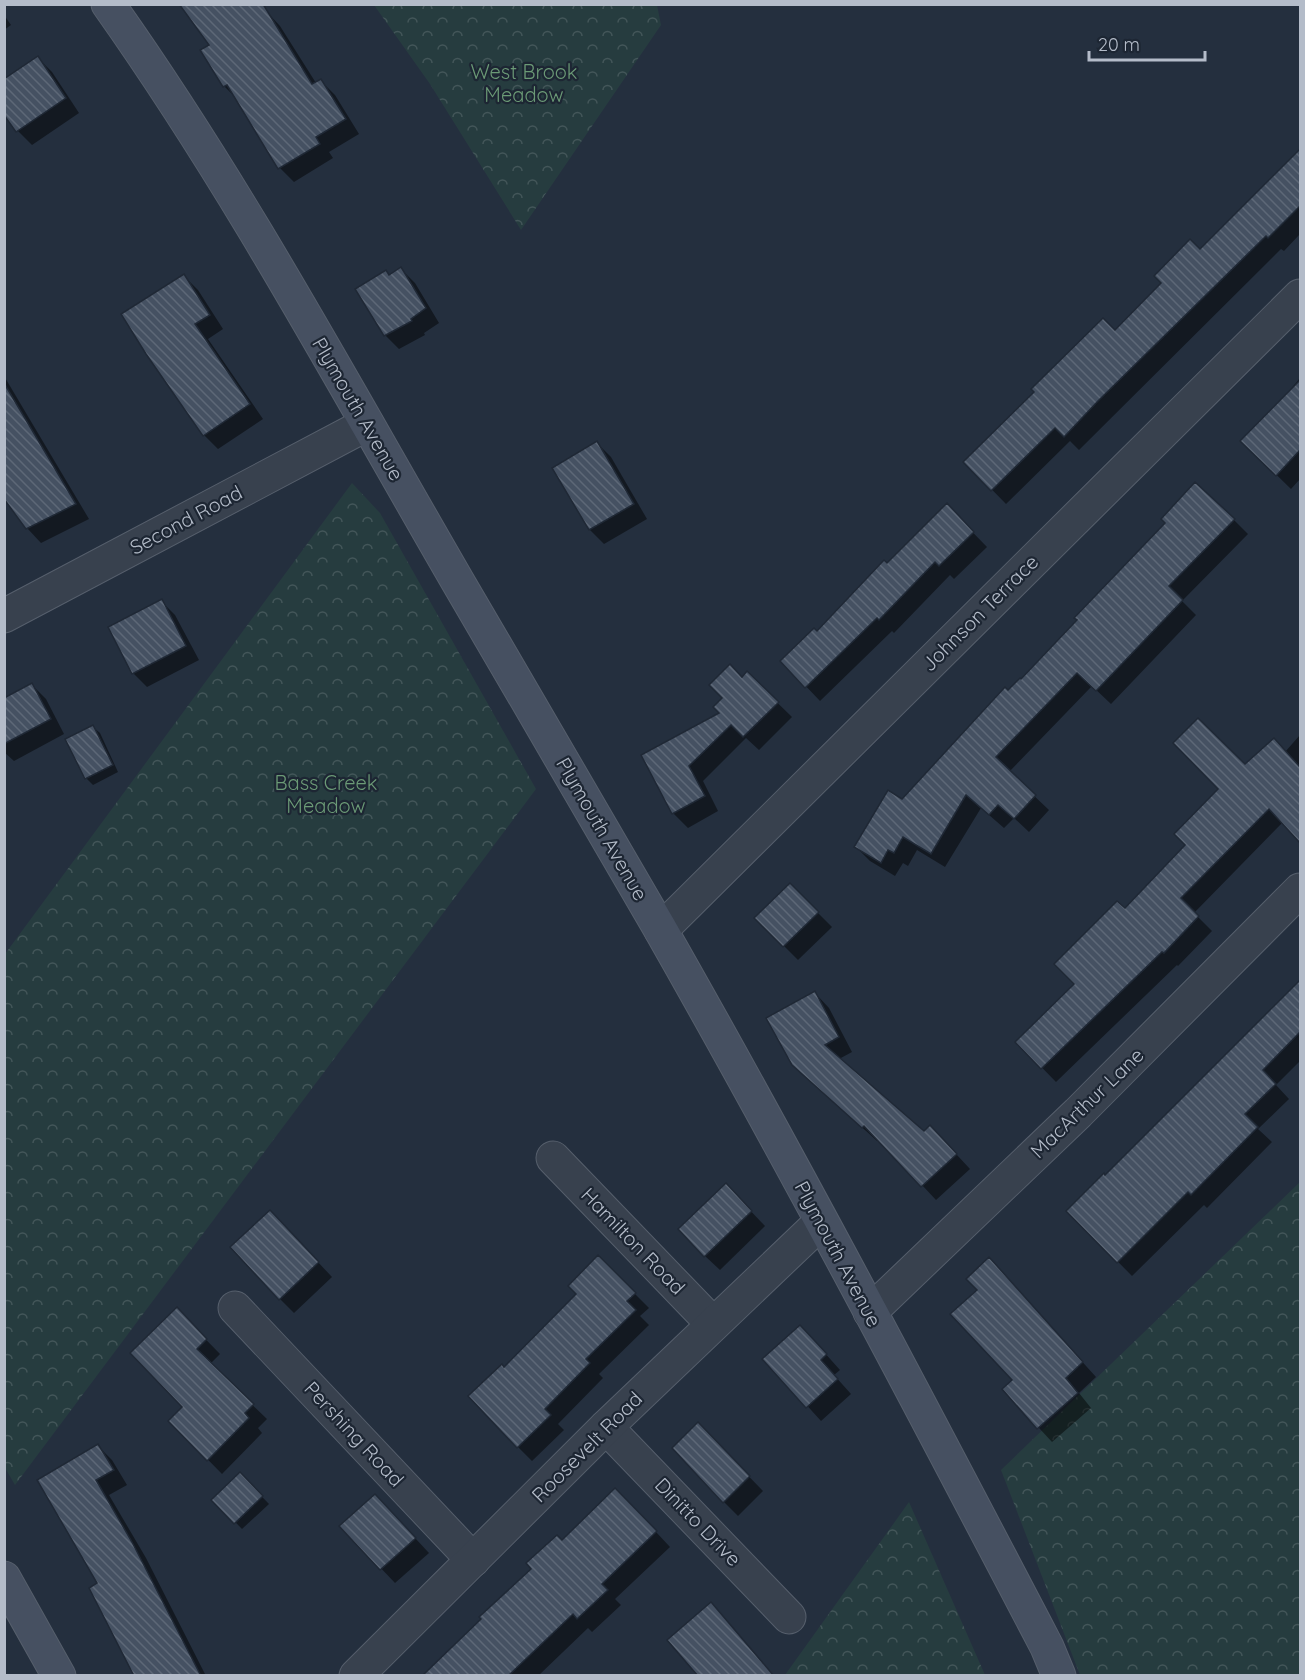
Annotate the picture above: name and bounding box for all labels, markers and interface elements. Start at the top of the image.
scale bar [1089,24,1204,62]
text: 20 m [1098,33,1140,56]
park label: West Brook Meadow [470,59,578,107]
street label: Plymouth Avenue [307,333,410,485]
street label: Second Road [125,479,246,560]
street label: Johnson Terrace [916,549,1043,676]
street label: Plymouth Avenue [551,753,654,905]
park label: Bass Creek Meadow [275,770,377,818]
street label: MacArthur Lane [1025,1042,1149,1163]
street label: Plymouth Avenue [790,1177,887,1331]
street label: Hamilton Road [576,1182,691,1299]
street label: Pershing Road [299,1376,409,1492]
street label: Roosevelt Road [526,1386,647,1507]
street label: Dinitto Drive [650,1472,747,1571]

